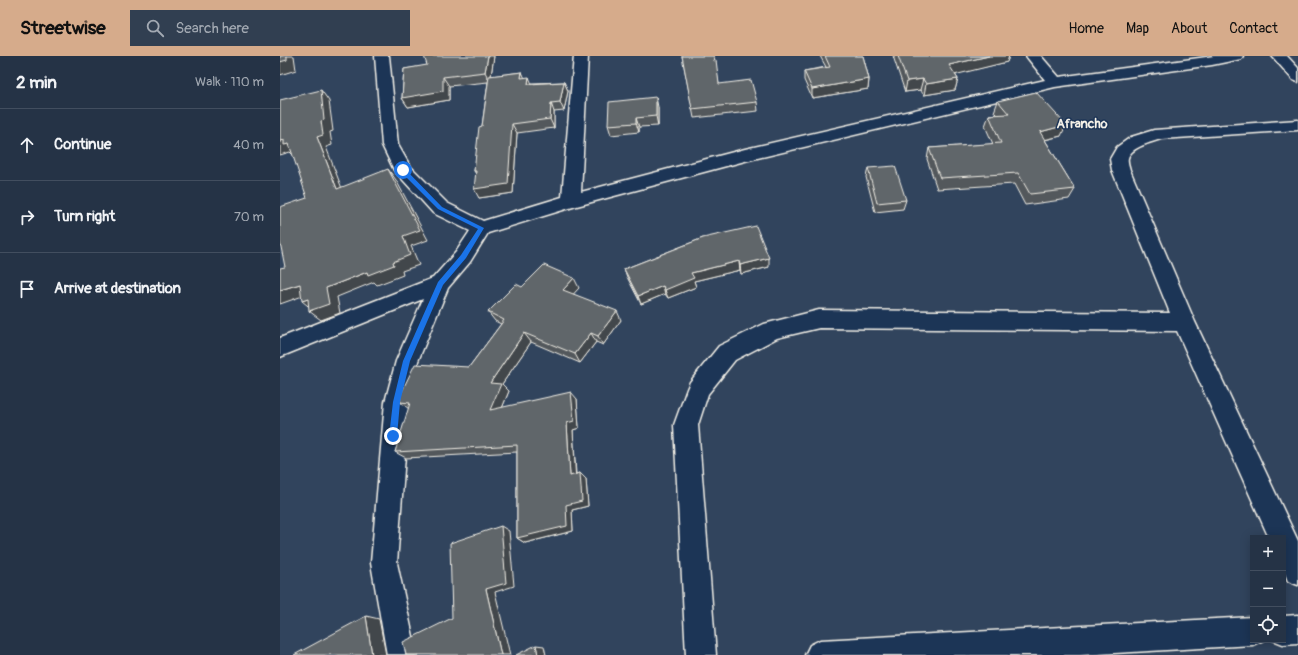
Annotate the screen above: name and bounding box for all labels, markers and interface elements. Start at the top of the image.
search box [130,10,410,46]
text: Streetwise [20,16,106,40]
icon: search [144,17,166,39]
text: Search here [176,19,249,38]
text: Home [1069,20,1104,37]
text: Map [1126,20,1149,37]
text: About [1171,20,1207,37]
text: Contact [1229,20,1278,37]
text: 2 min [16,72,57,93]
text: Walk · 110 m [195,74,264,90]
district label: Afrancho [1056,116,1108,132]
icon: ahead [16,134,38,156]
text: Continue [54,135,112,154]
text: 40 m [233,137,264,153]
route start [394,161,412,179]
icon: right [16,206,38,228]
text: Turn right [54,207,115,226]
text: 70 m [234,209,264,225]
icon: arrive [16,278,38,300]
text: Arrive at destination [54,279,181,298]
route end [384,427,402,445]
map controls [1250,535,1286,643]
button: + [1250,535,1286,571]
button: − [1250,571,1286,607]
button: locate [1250,607,1286,643]

